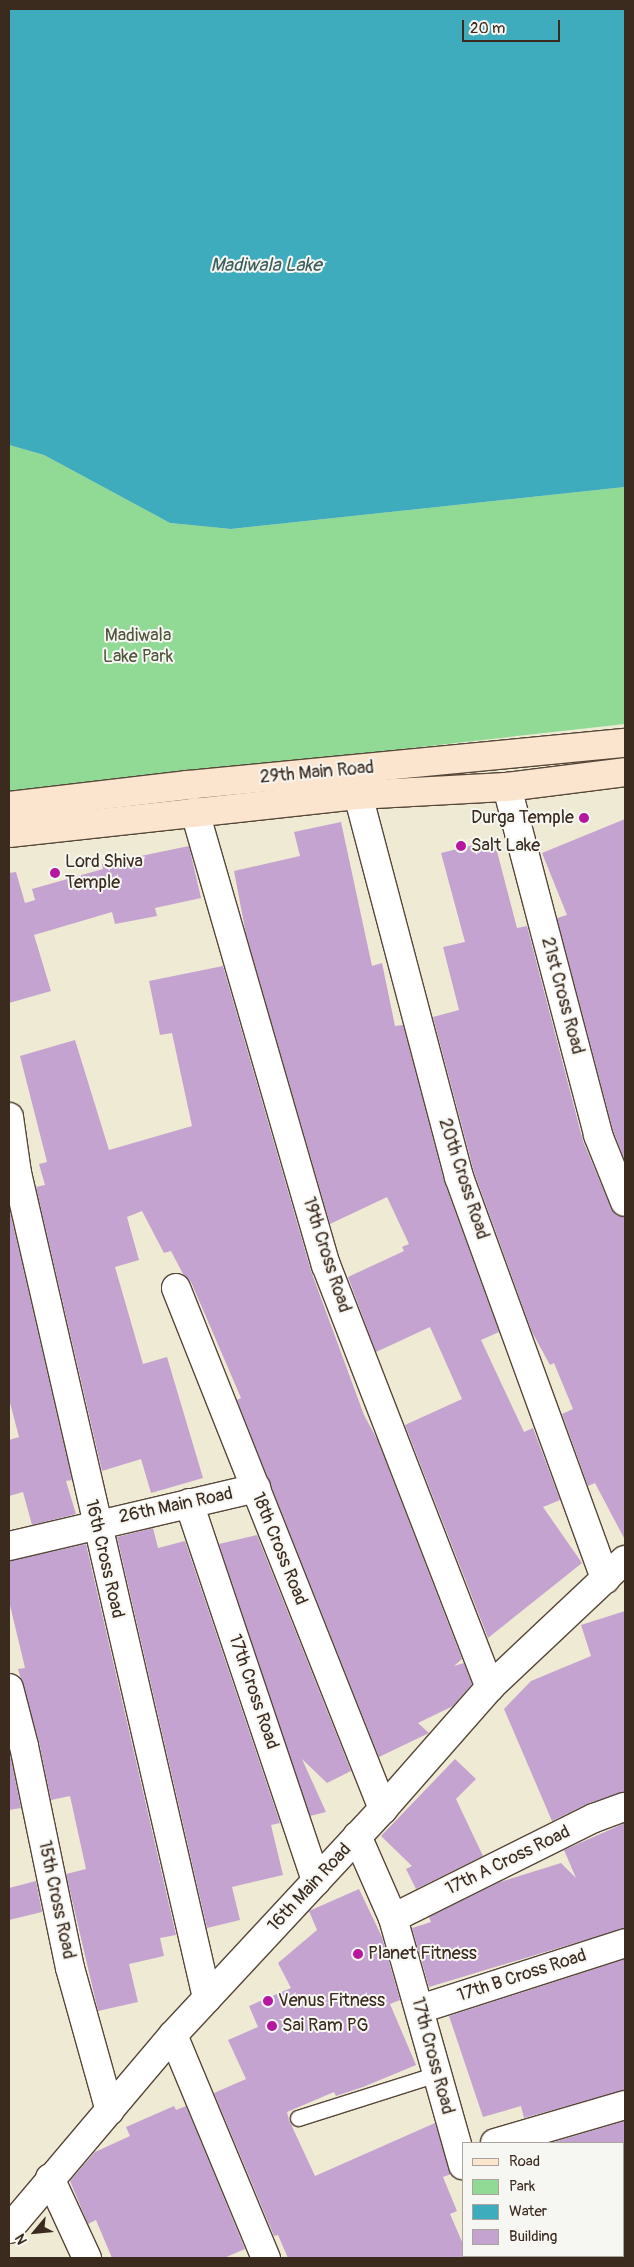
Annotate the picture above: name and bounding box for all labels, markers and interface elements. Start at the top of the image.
scale bar [464,10,562,42]
text: 20 m [470,19,505,38]
water label: Madiwala Lake [210,255,322,277]
park label: Madiwala Lake Park [103,626,173,669]
street label: 29th Main Road [259,757,375,789]
place label: Durga Temple [471,807,574,829]
marker: Durga Temple [578,812,590,824]
place label: Salt Lake [471,835,540,857]
marker: Salt Lake [455,840,467,852]
place label: Lord Shiva Temple [65,852,143,894]
marker: Lord Shiva Temple [49,867,61,879]
street label: 21st Cross Road [536,935,588,1057]
street label: 20th Cross Road [433,1116,493,1242]
street label: 19th Cross Road [297,1195,355,1315]
street label: 26th Main Road [117,1483,235,1529]
street label: 18th Cross Road [247,1489,311,1609]
street label: 16th Cross Road [80,1498,128,1620]
street label: 17th Cross Road [223,1632,283,1752]
street label: 17th A Cross Road [442,1822,574,1900]
street label: 15th Cross Road [33,1839,79,1961]
street label: 16th Main Road [264,1839,356,1937]
place label: Planet Fitness [368,1943,477,1965]
street label: 17th B Cross Road [455,1945,589,2007]
marker: Planet Fitness [352,1948,364,1960]
place label: Venus Fitness [278,1990,385,2012]
marker: Venus Fitness [262,1995,274,2007]
street label: 17th Cross Road [406,1995,458,2117]
place label: Sai Ram PG [282,2015,369,2037]
marker: Sai Ram PG [266,2020,278,2032]
legend [462,2142,624,2257]
text: Road [509,2152,540,2171]
text: Park [509,2177,535,2196]
text: Water [509,2202,547,2221]
north arrow [10,2207,60,2257]
text: Building [509,2227,557,2246]
text: N [12,2231,31,2247]

